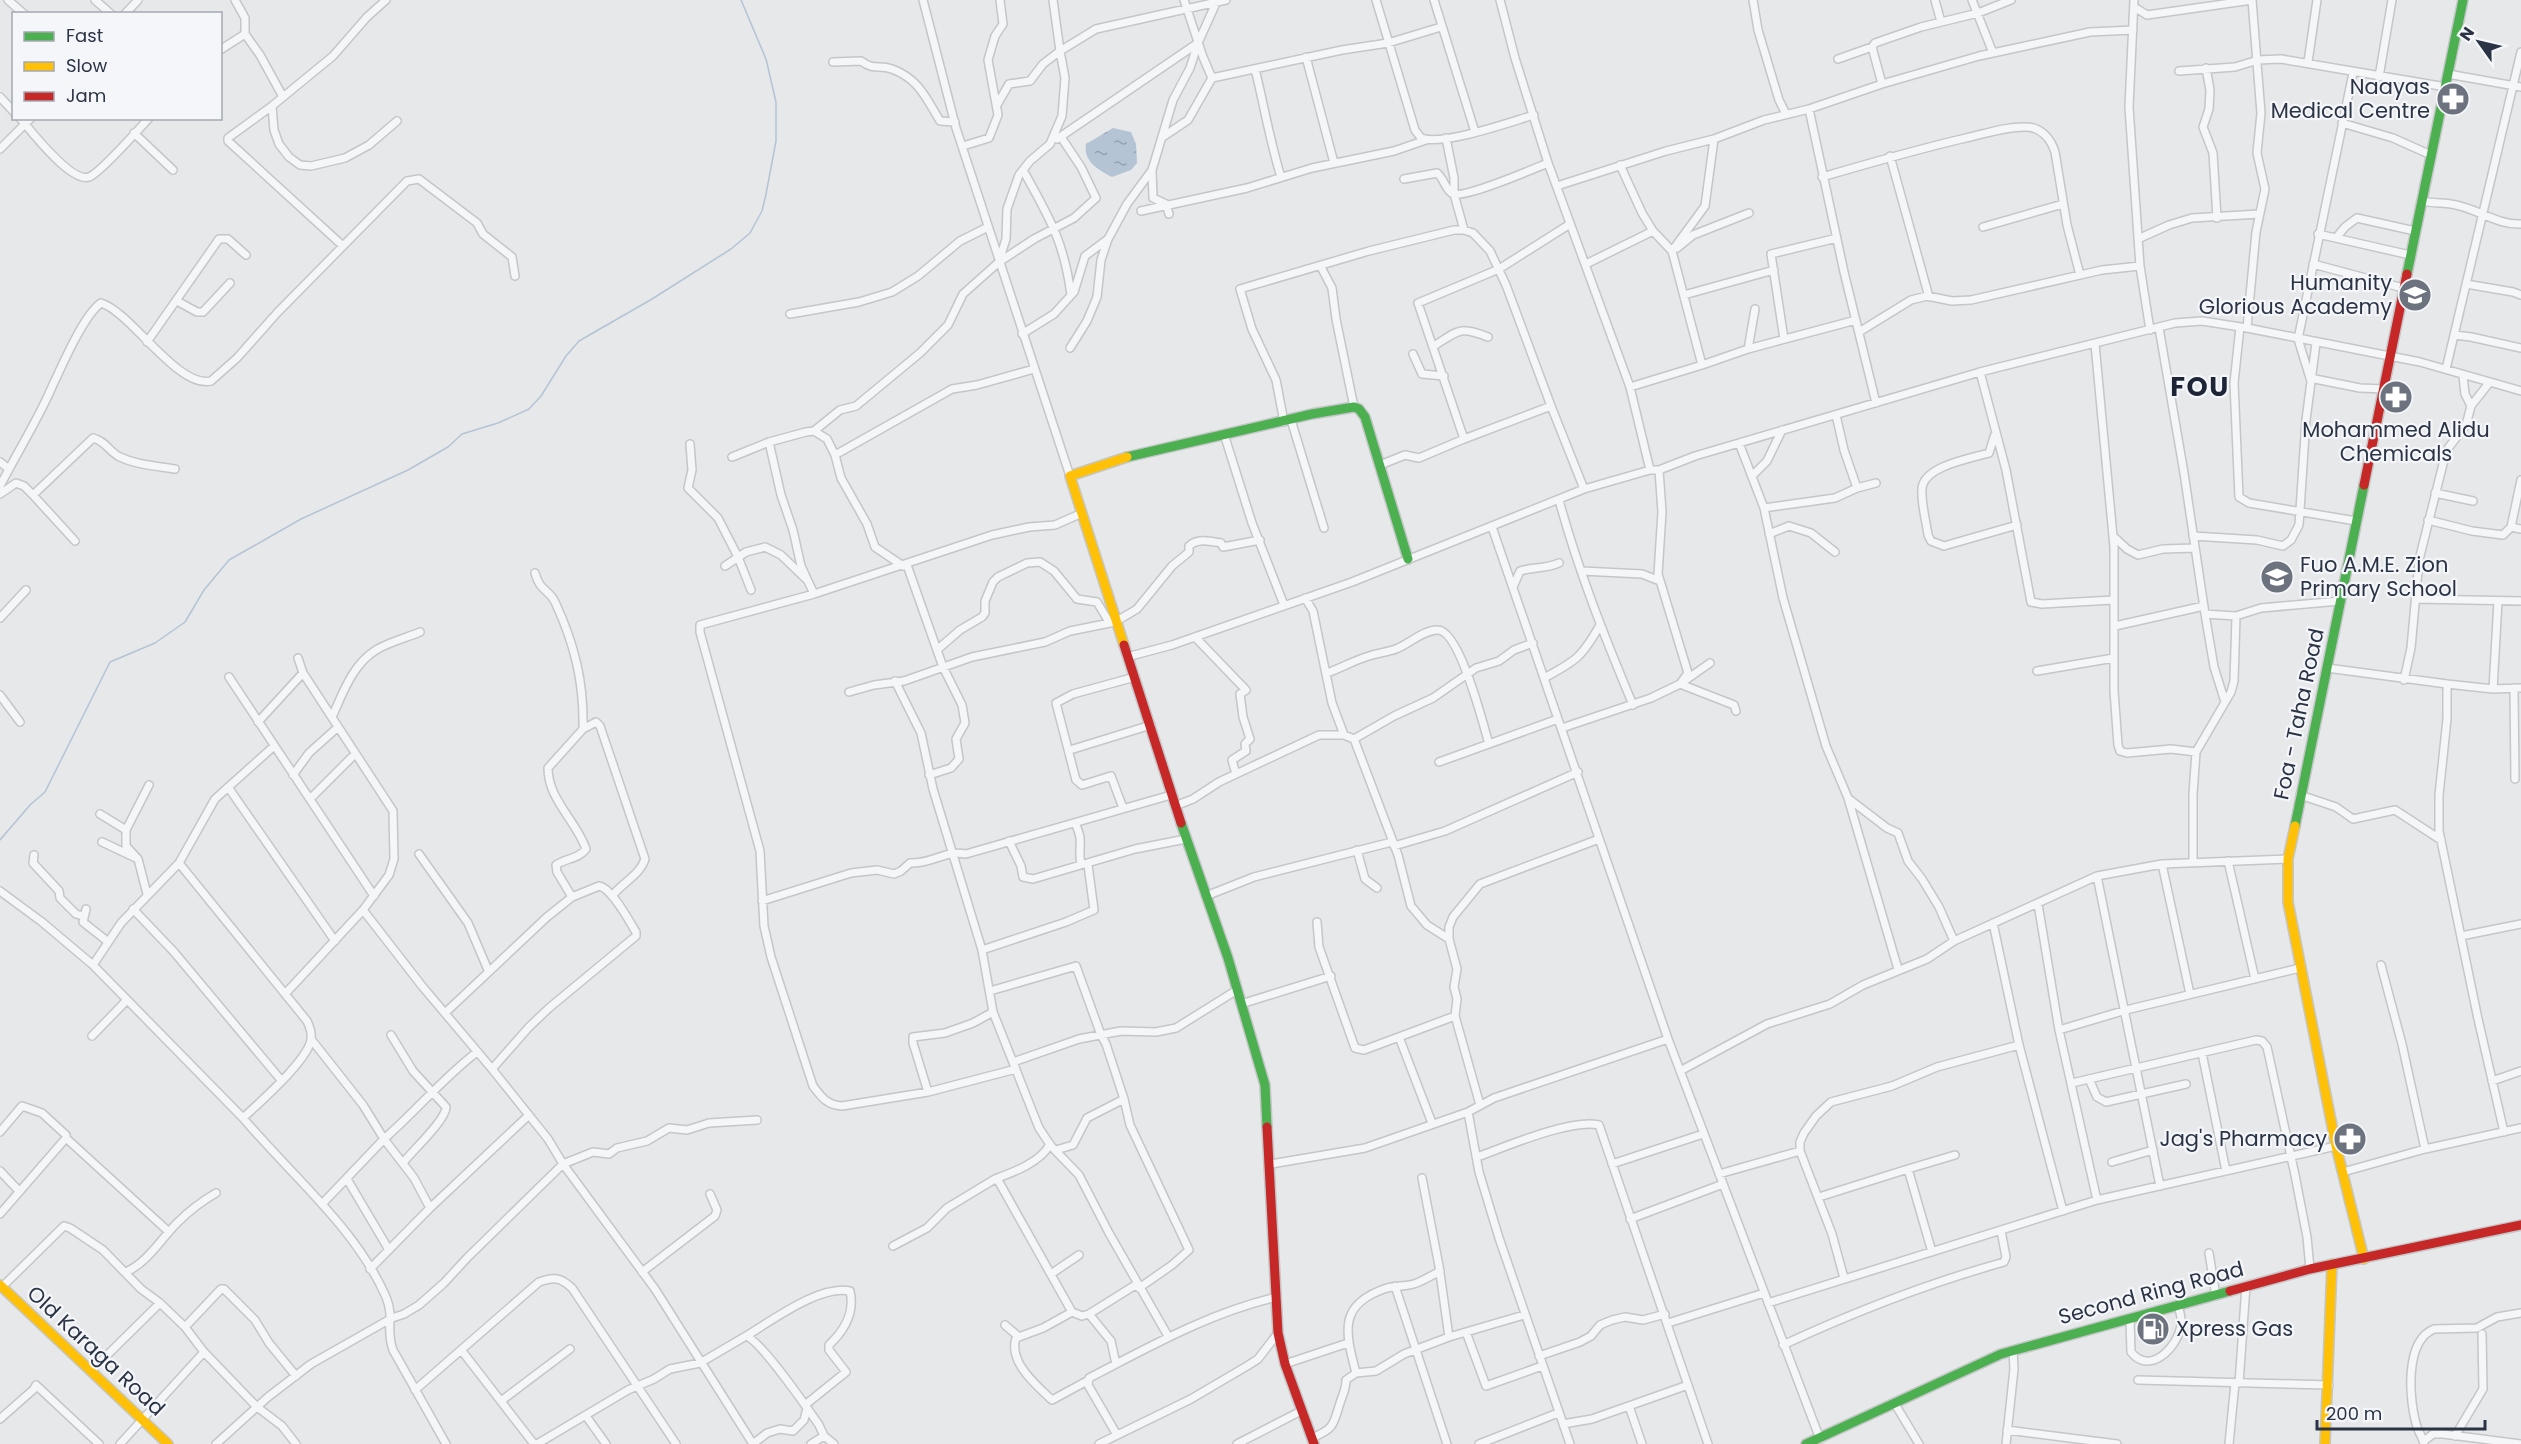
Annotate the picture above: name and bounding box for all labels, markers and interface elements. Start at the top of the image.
legend [12,12,222,120]
north arrow [2449,12,2509,72]
text: N [2454,22,2480,45]
text: Fast [66,23,103,48]
text: Slow [66,53,108,78]
place label: Naayas Medical Centre [2271,72,2430,125]
pharmacy icon: Naayas Medical Centre [2435,81,2471,117]
text: Jam [66,83,106,108]
place label: Humanity Glorious Academy [2199,268,2392,321]
school or university icon: Humanity Glorious Academy [2397,277,2433,313]
district label: FOU [2170,368,2230,405]
pharmacy icon: Mohammed Alidu Chemicals [2378,379,2414,415]
place label: Mohammed Alidu Chemicals [2302,415,2490,468]
place label: Fuo A.M.E. Zion Primary School [2300,550,2457,603]
school or university icon: Fuo A.M.E. Zion Primary School [2259,559,2295,595]
street label: Foa - Taha Road [2266,626,2331,802]
pharmacy icon: Jag's Pharmacy [2332,1121,2368,1157]
place label: Jag's Pharmacy [2160,1124,2327,1153]
street label: Second Ring Road [2055,1254,2247,1331]
street label: Old Karaga Road [21,1279,172,1422]
fuel station icon: Xpress Gas [2135,1311,2171,1347]
place label: Xpress Gas [2176,1314,2293,1343]
scale bar [2317,1393,2485,1431]
text: 200 m [2326,1401,2382,1426]

